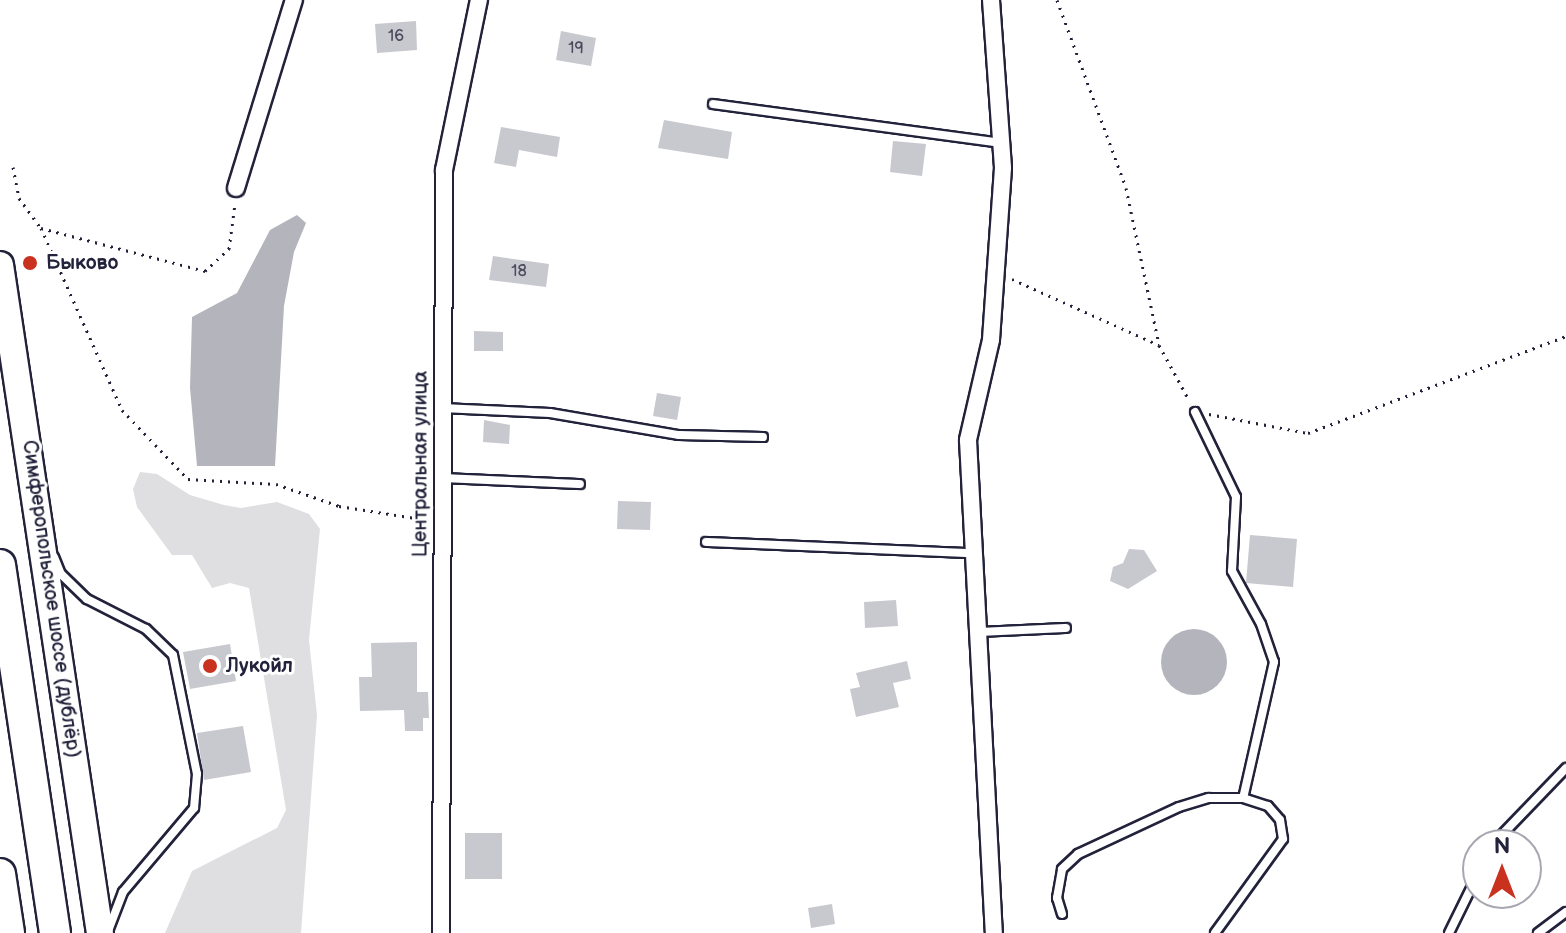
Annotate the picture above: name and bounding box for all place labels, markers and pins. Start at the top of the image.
place label: Быково [46,251,118,275]
marker: Быково [21,254,39,272]
place label: Лукойл [226,654,293,678]
marker: Лукойл [201,657,219,675]

